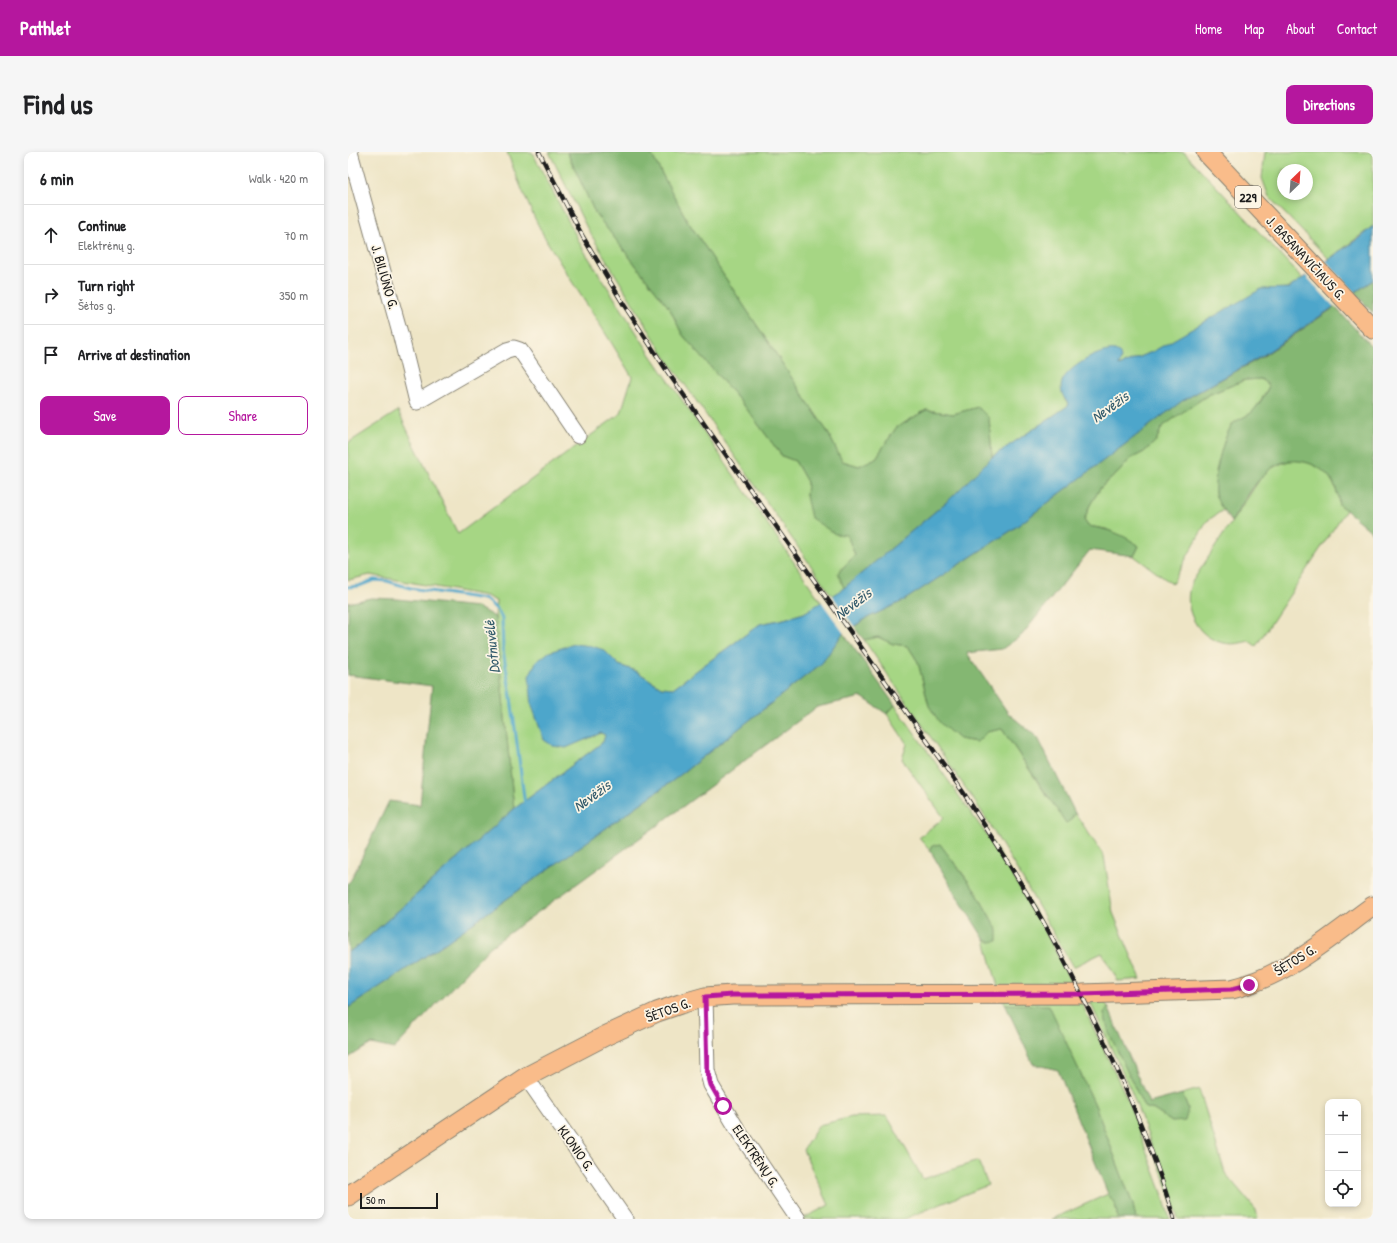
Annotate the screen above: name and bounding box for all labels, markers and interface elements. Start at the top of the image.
text: Pathlet [20,15,70,41]
text: Home [1195,19,1222,38]
text: Map [1244,19,1264,38]
text: About [1286,19,1315,38]
text: Contact [1337,19,1377,38]
text: Find us [24,85,93,123]
button: Directions [1286,85,1373,124]
north arrow [1277,164,1313,200]
text: 6 min [40,167,74,190]
text: Walk · 420 m [249,169,308,187]
road number: 229 [1235,186,1261,208]
street label: J. BASANAVIČIAUS G. [1262,211,1350,304]
text: Continue [78,215,126,236]
icon: ahead [40,224,62,246]
text: 70 m [284,226,308,244]
text: Elektrėnų g. [78,236,135,254]
street label: J. BILIŪNO G. [367,242,404,311]
text: Turn right [78,275,134,296]
icon: right [40,284,62,306]
text: 350 m [279,286,308,304]
text: Šėtos g. [78,296,115,314]
icon: arrive [40,344,62,366]
text: Arrive at destination [78,344,190,365]
water label: Nevėžis [1087,385,1134,427]
button: Save [40,396,170,435]
button: Share [178,396,308,435]
water label: Nevėžis [830,582,877,624]
water label: Dotnuvėlė [478,619,505,675]
water label: Nevėžis [569,774,616,816]
street label: ŠĖTOS G. [1270,939,1319,980]
route end [1240,976,1258,994]
street label: ŠĖTOS G. [643,993,693,1026]
route start [714,1097,732,1115]
map controls [1325,1099,1361,1207]
button: + [1325,1099,1361,1135]
street label: KLONIO G. [554,1121,599,1174]
street label: ELEKTRĖNŲ G. [728,1121,784,1191]
button: − [1325,1135,1361,1171]
button: locate [1325,1171,1361,1207]
scale bar [360,1191,438,1210]
text: 50 m [366,1193,386,1207]

